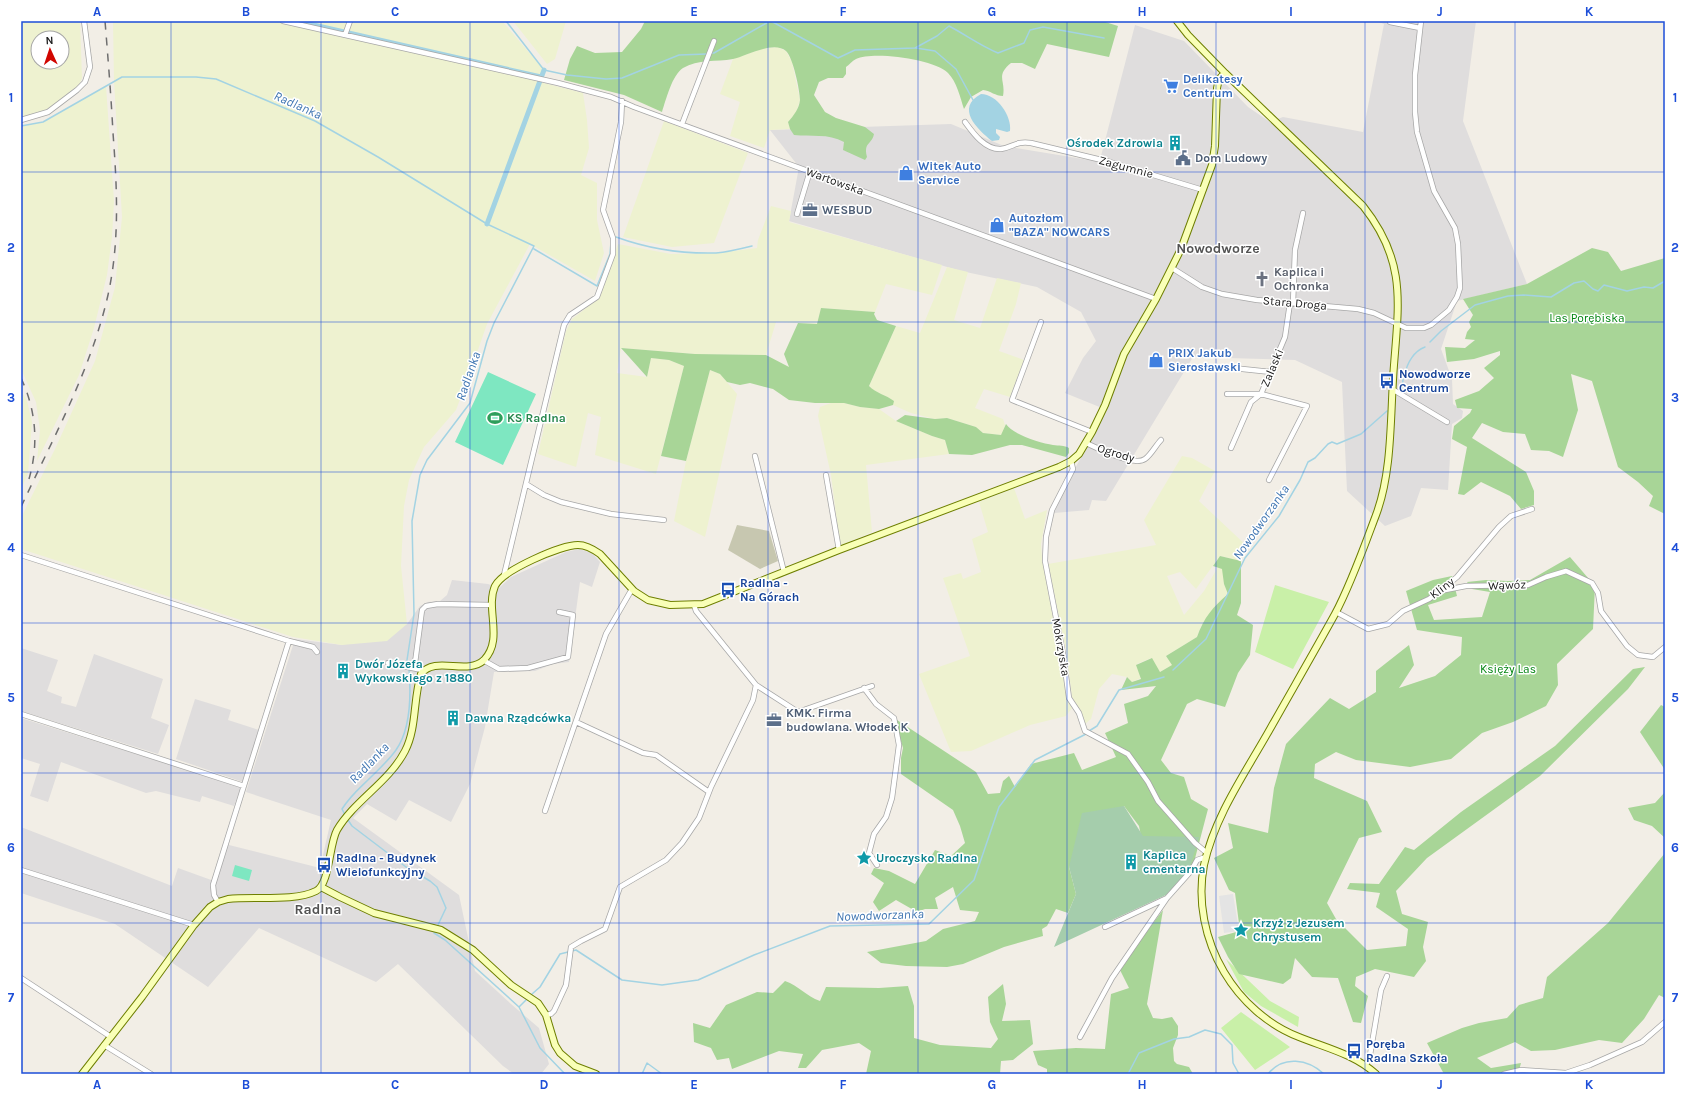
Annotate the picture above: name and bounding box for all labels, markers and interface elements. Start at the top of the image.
text: A [93,4,101,19]
text: B [242,4,250,19]
text: C [391,4,399,19]
text: D [540,4,549,19]
text: E [690,4,698,19]
text: F [839,4,847,19]
text: G [988,4,996,19]
text: H [1137,4,1147,19]
text: I [1289,4,1293,19]
text: J [1437,4,1443,19]
text: K [1585,4,1594,19]
north arrow [30,30,70,70]
text: N [45,34,54,47]
place label: Delikatesy Centrum [1183,72,1243,100]
supermarket icon: Delikatesy Centrum [1162,77,1180,95]
water label: Radlanka [272,88,325,122]
text: 1 [9,90,13,105]
text: 1 [1673,90,1677,105]
building icon: Ośrodek Zdrowia [1166,134,1184,152]
place label: Ośrodek Zdrowia [1067,136,1163,150]
public building icon: Dom Ludowy [1174,149,1192,167]
place label: Dom Ludowy [1195,151,1267,165]
street label: Zagumnie [1097,153,1155,181]
place label: Witek Auto Service [918,159,981,187]
street label: Wartowska [804,164,866,198]
shop icon: Witek Auto Service [897,164,915,182]
office icon: WESBUD [801,201,819,219]
place label: WESBUD [822,203,872,217]
place label: Autozłom "BAZA" NOWCARS [1009,211,1110,239]
shop icon: Autozłom "BAZA" NOWCARS [988,216,1006,234]
text: 2 [7,240,15,255]
district label: Nowodworze [1176,240,1260,257]
text: 2 [1671,240,1679,255]
place label: Kaplica i Ochronka [1274,265,1329,293]
church icon: Kaplica i Ochronka [1253,270,1271,288]
street label: Stara Droga [1262,293,1328,313]
park label: Las Porębiska [1549,311,1625,325]
place label: PRIX Jakub Sierosławski [1168,346,1241,374]
street label: Zalaski [1258,347,1286,389]
water label: Radlanka [453,349,483,402]
shop icon: PRIX Jakub Sierosławski [1147,351,1165,369]
place label: Nowodworze Centrum [1399,367,1471,395]
bus stop icon: Nowodworze Centrum [1378,372,1396,390]
text: 3 [7,390,15,405]
text: 3 [1671,390,1679,405]
sports icon: KS Radlna [486,409,504,427]
place label: KS Radlna [507,411,566,425]
street label: Ogrody [1096,441,1137,465]
water label: Nowodworzanka [1230,481,1293,562]
text: 4 [7,540,15,555]
text: 4 [1671,540,1679,555]
street label: Kliny [1427,574,1457,602]
place label: Radlna - Na Górach [740,576,799,604]
street label: Wąwóz [1488,577,1526,593]
bus stop icon: Radlna - Na Górach [719,581,737,599]
street label: Mokrzyska [1049,617,1073,677]
place label: Dwór Józefa Wykowskiego z 1880 [355,657,473,685]
building icon: Dwór Józefa Wykowskiego z 1880 [334,662,352,680]
park label: Księży Las [1480,662,1536,676]
text: 5 [7,690,15,705]
text: 5 [1671,690,1679,705]
place label: KMK. Firma budowlana. Włodek K [786,706,909,734]
building icon: Dawna Rządcówka [444,709,462,727]
place label: Dawna Rządcówka [465,711,571,725]
office icon: KMK. Firma budowlana. Włodek K [765,711,783,729]
water label: Radlanka [346,739,392,786]
text: 6 [7,840,15,855]
text: 6 [1671,840,1679,855]
place label: Kaplica cmentarna [1143,848,1206,876]
place icon: Uroczysko Radlna [855,849,873,867]
place label: Radlna - Budynek Wielofunkcyjny [336,851,436,879]
place label: Uroczysko Radlna [876,851,978,865]
building icon: Kaplica cmentarna [1122,853,1140,871]
bus stop icon: Radlna - Budynek Wielofunkcyjny [315,856,333,874]
district label: Radlna [295,901,341,918]
water label: Nowodworzanka [836,906,925,924]
place label: Krzyż z Jezusem Chrystusem [1253,916,1345,944]
place icon: Krzyż z Jezusem Chrystusem [1232,921,1250,939]
text: 7 [8,990,15,1005]
text: 7 [1672,990,1679,1005]
place label: Poręba Radlna Szkoła [1366,1037,1447,1065]
bus stop icon: Poręba Radlna Szkoła [1345,1042,1363,1060]
text: A [93,1077,101,1092]
text: B [242,1077,250,1092]
text: C [391,1077,399,1092]
text: D [540,1077,549,1092]
text: E [690,1077,698,1092]
text: F [839,1077,847,1092]
text: G [988,1077,996,1092]
text: H [1137,1077,1147,1092]
text: I [1289,1077,1293,1092]
text: J [1437,1077,1443,1092]
text: K [1585,1077,1594,1092]

